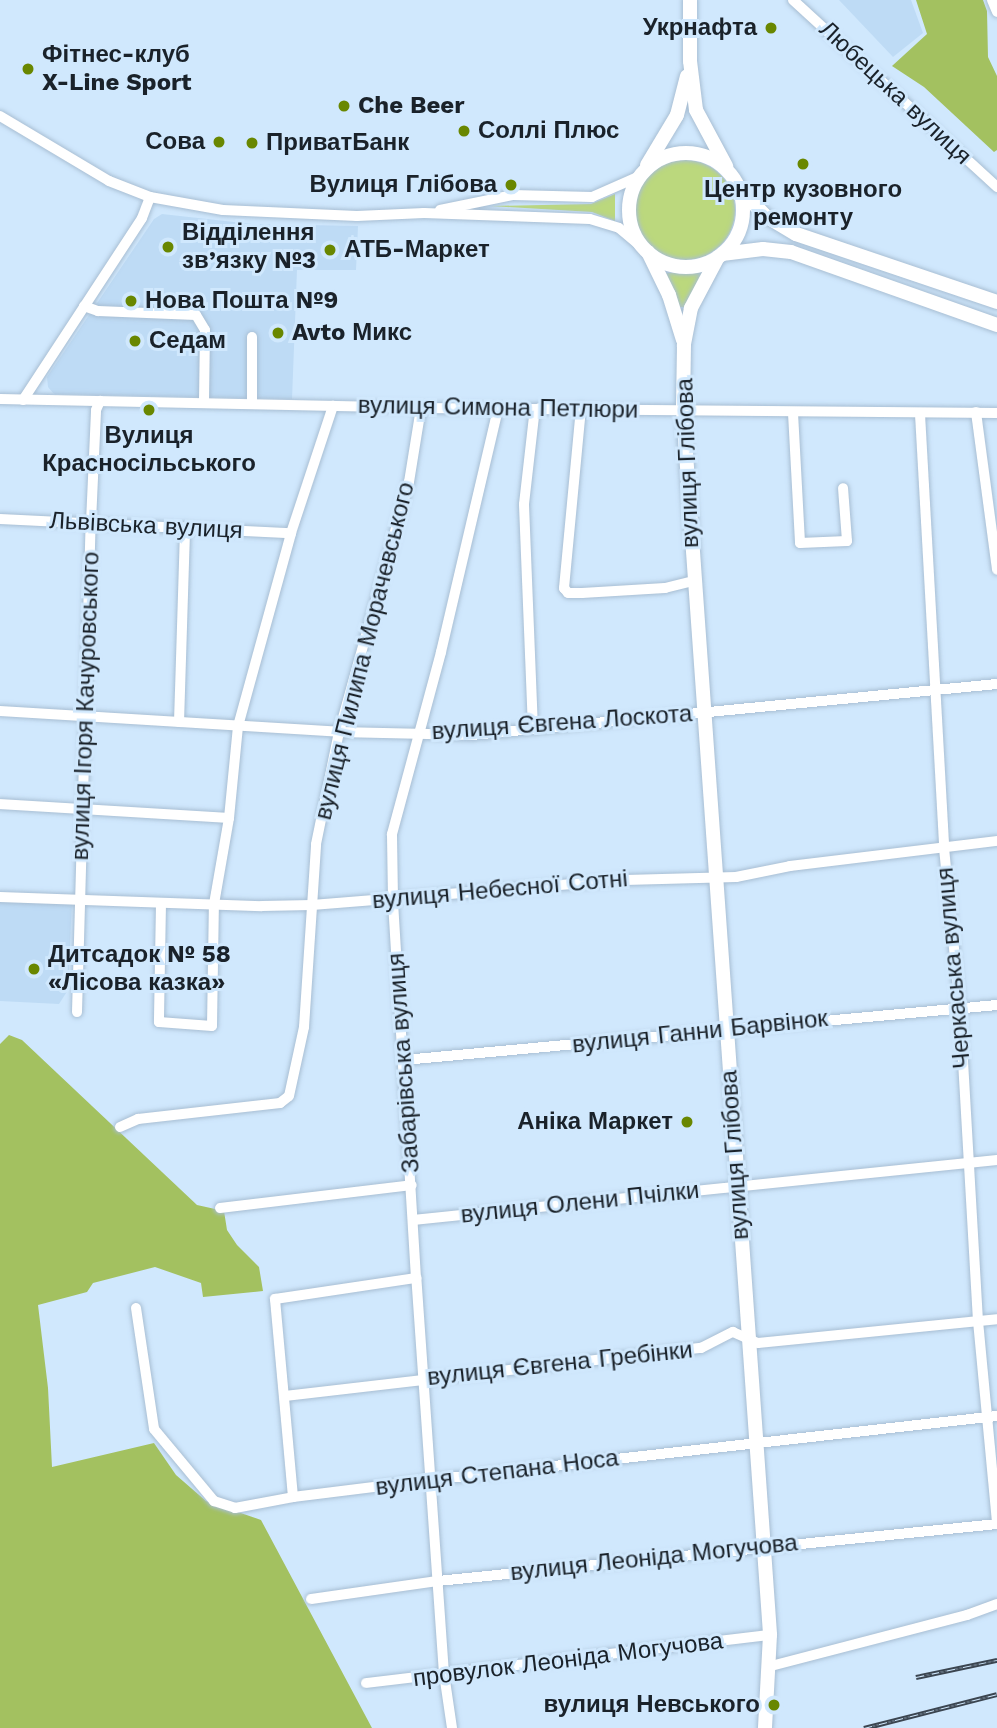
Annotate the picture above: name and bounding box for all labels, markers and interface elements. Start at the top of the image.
place label: Укрнафта [643,14,757,42]
street label: Любецька вулиця [813,15,977,171]
marker: Укрнафта [763,20,779,36]
place label: Фітнес-клуб X-Line Sport [42,41,192,97]
marker: Фітнес-клуб X-Line Sport [20,61,36,77]
place label: Che Beer [358,92,465,120]
marker: Che Beer [336,98,352,114]
place label: Соллі Плюс [478,117,619,145]
marker: Соллі Плюс [456,123,472,139]
place label: Сова [145,128,205,156]
place label: ПриватБанк [266,129,409,157]
marker: Сова [211,134,227,150]
marker: ПриватБанк [244,135,260,151]
marker: Центр кузовного ремонту [795,156,811,172]
place label: Вулиця Глібова [309,171,497,199]
place label: Центр кузовного ремонту [704,176,902,232]
marker: Вулиця Глібова [503,177,519,193]
place label: Відділення зв’язку №3 [182,219,316,275]
place label: АТБ-Маркет [344,236,490,264]
marker: Відділення зв’язку №3 [160,239,176,255]
marker: АТБ-Маркет [322,242,338,258]
place label: Нова Пошта №9 [145,287,338,315]
marker: Нова Пошта №9 [123,293,139,309]
place label: Avto Микс [292,319,412,347]
marker: Avto Микс [270,325,286,341]
place label: Седам [149,327,226,355]
marker: Седам [127,333,143,349]
street label: вулиця Глібова [671,378,705,548]
street label: вулиця Симона Петлюри [358,391,638,425]
marker: Вулиця Красносільського [141,402,157,418]
place label: Вулиця Красносільського [42,422,256,478]
street label: вулиця Пилипа Морачевського [309,479,421,823]
street label: Львівська вулиця [49,507,243,545]
street label: вулиця Ігоря Качуровського [66,551,106,861]
street label: вулиця Євгена Лоскота [431,700,693,746]
street label: вулиця Небесної Сотні [371,864,629,916]
street label: Черкаська вулиця [931,866,977,1070]
place label: Дитсадок № 58 «Лісова казка» [48,941,231,997]
street label: Забарівська вулиця [382,952,426,1174]
marker: Дитсадок № 58 «Лісова казка» [26,961,42,977]
street label: вулиця Ганни Барвінок [571,1004,829,1060]
street label: вулиця Глібова [715,1069,755,1241]
place label: Аніка Маркет [517,1108,673,1136]
marker: Аніка Маркет [679,1114,695,1130]
street label: вулиця Олени Пчілки [459,1176,701,1230]
street label: вулиця Євгена Гребінки [426,1336,694,1392]
street label: вулиця Степана Носа [374,1444,620,1502]
street label: вулиця Леоніда Могучова [509,1529,799,1587]
street label: провулок Леоніда Могучова [411,1627,725,1693]
place label: вулиця Невського [544,1691,760,1719]
marker: вулиця Невського [766,1697,782,1713]

